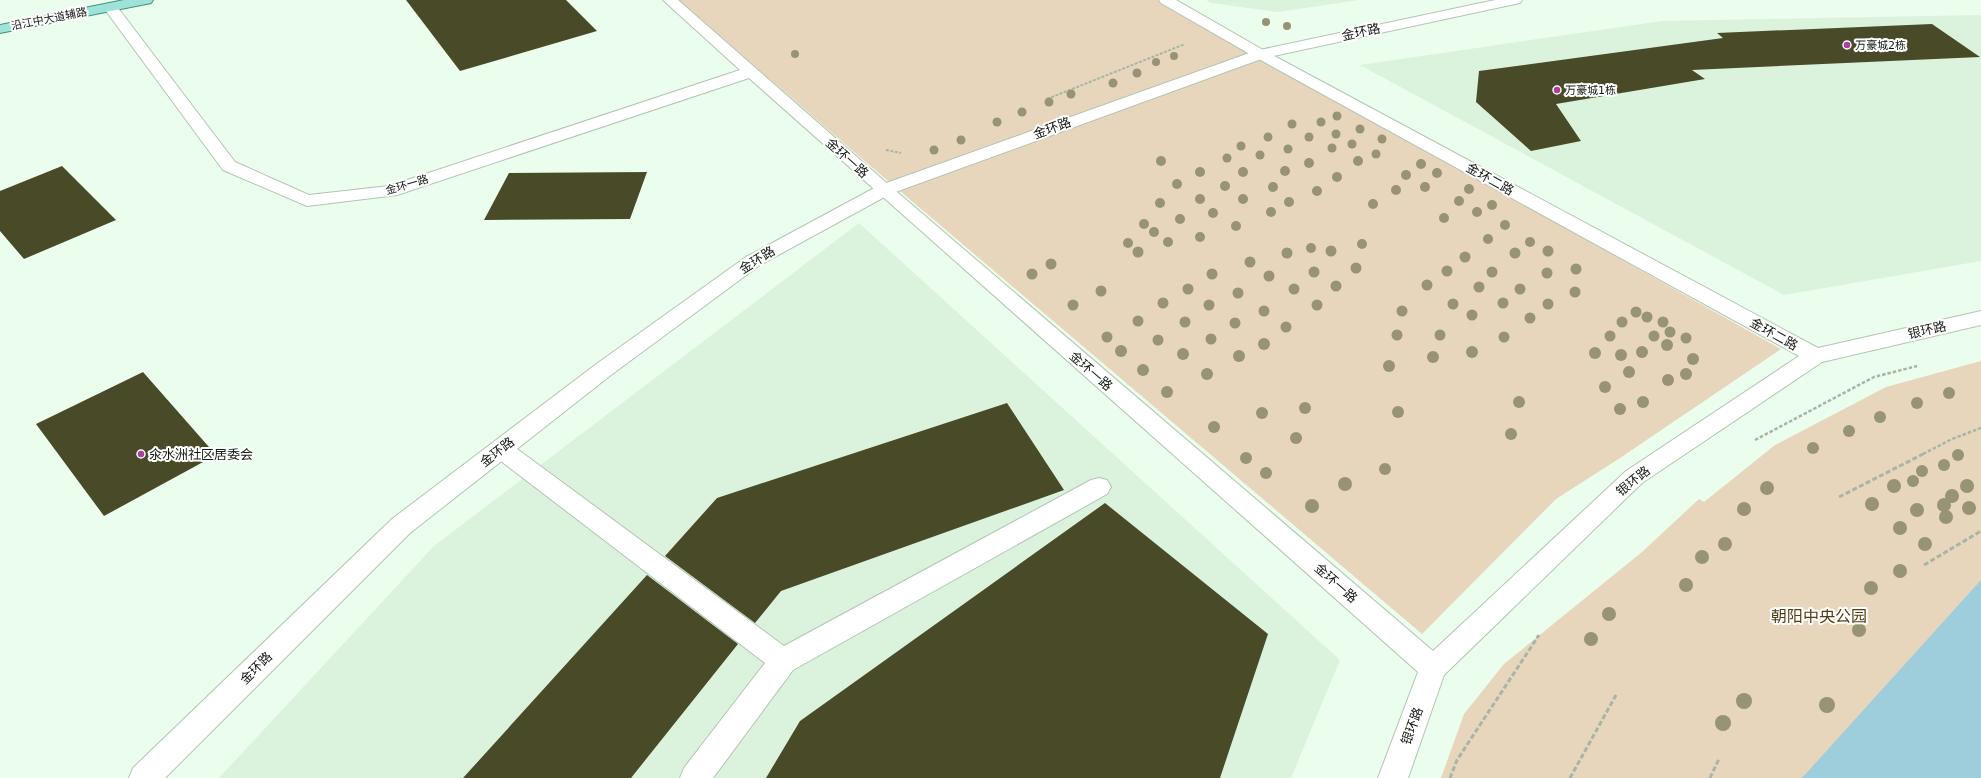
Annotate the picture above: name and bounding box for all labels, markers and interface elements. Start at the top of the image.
street label: 沿江中大道辅路 [10,5,88,33]
street label: 金环路 [1340,21,1382,43]
place label: 万豪城2栋 [1855,39,1906,52]
marker: 万豪城2栋 [1842,40,1852,50]
place label: 万豪城1栋 [1565,84,1616,97]
marker: 万豪城1栋 [1552,85,1562,95]
street label: 金环路 [1031,114,1073,142]
street label: 金环一路 [823,135,871,181]
street label: 金环二路 [1464,160,1516,198]
street label: 金环一路 [384,173,430,197]
street label: 金环路 [736,243,778,277]
street label: 金环二路 [1748,315,1800,353]
street label: 银环路 [1906,318,1948,342]
street label: 金环一路 [1066,348,1116,394]
street label: 金环路 [477,434,517,470]
place label: 氽水洲社区居委会 [149,447,253,462]
marker: 氽水洲社区居委会 [136,449,146,459]
street label: 银环路 [1613,463,1653,499]
street label: 金环一路 [1311,560,1361,606]
park label: 朝阳中央公园 [1771,607,1867,626]
street label: 金环路 [237,649,275,687]
street label: 银环路 [1398,705,1426,747]

